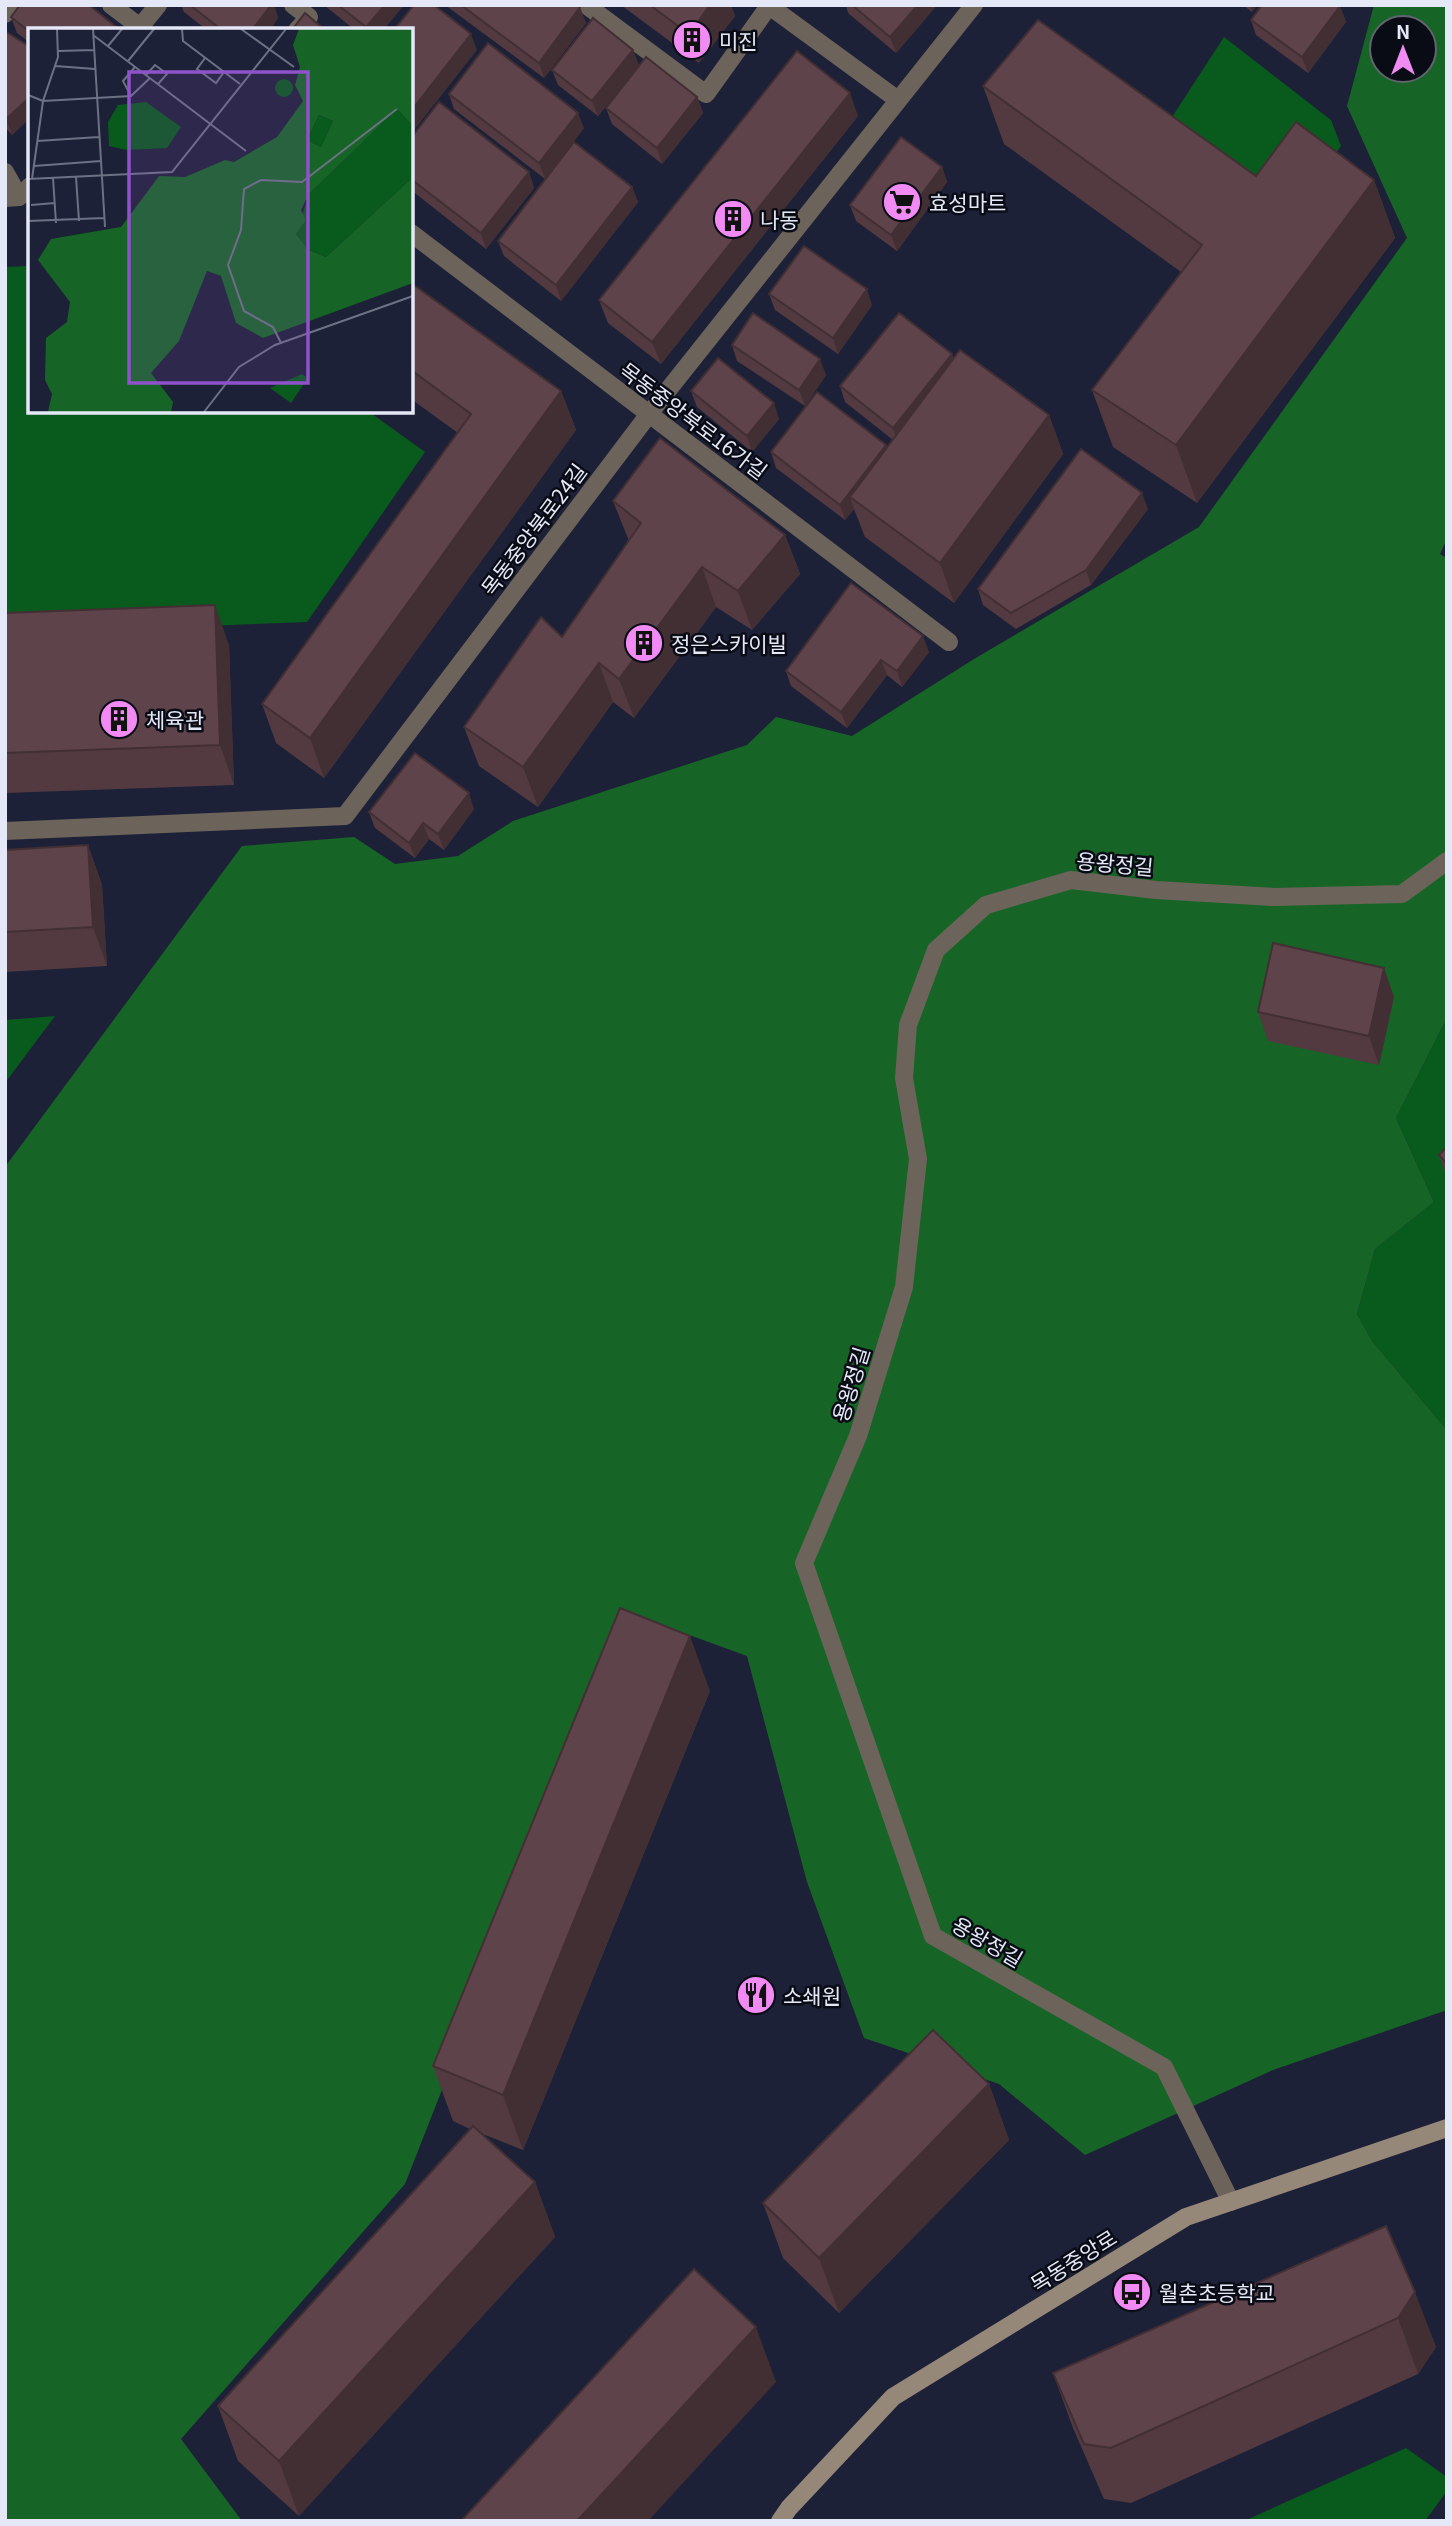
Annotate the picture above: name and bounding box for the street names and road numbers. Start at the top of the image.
street label: 목동중앙북로16가길 [614,354,774,486]
street label: 목동중앙북로24길 [473,457,593,601]
street label: 용왕정길 [1075,845,1155,881]
street label: 용왕정길 [824,1343,876,1425]
street label: 용왕정길 [947,1909,1029,1973]
street label: 목동중앙로 [1024,2222,1122,2298]

